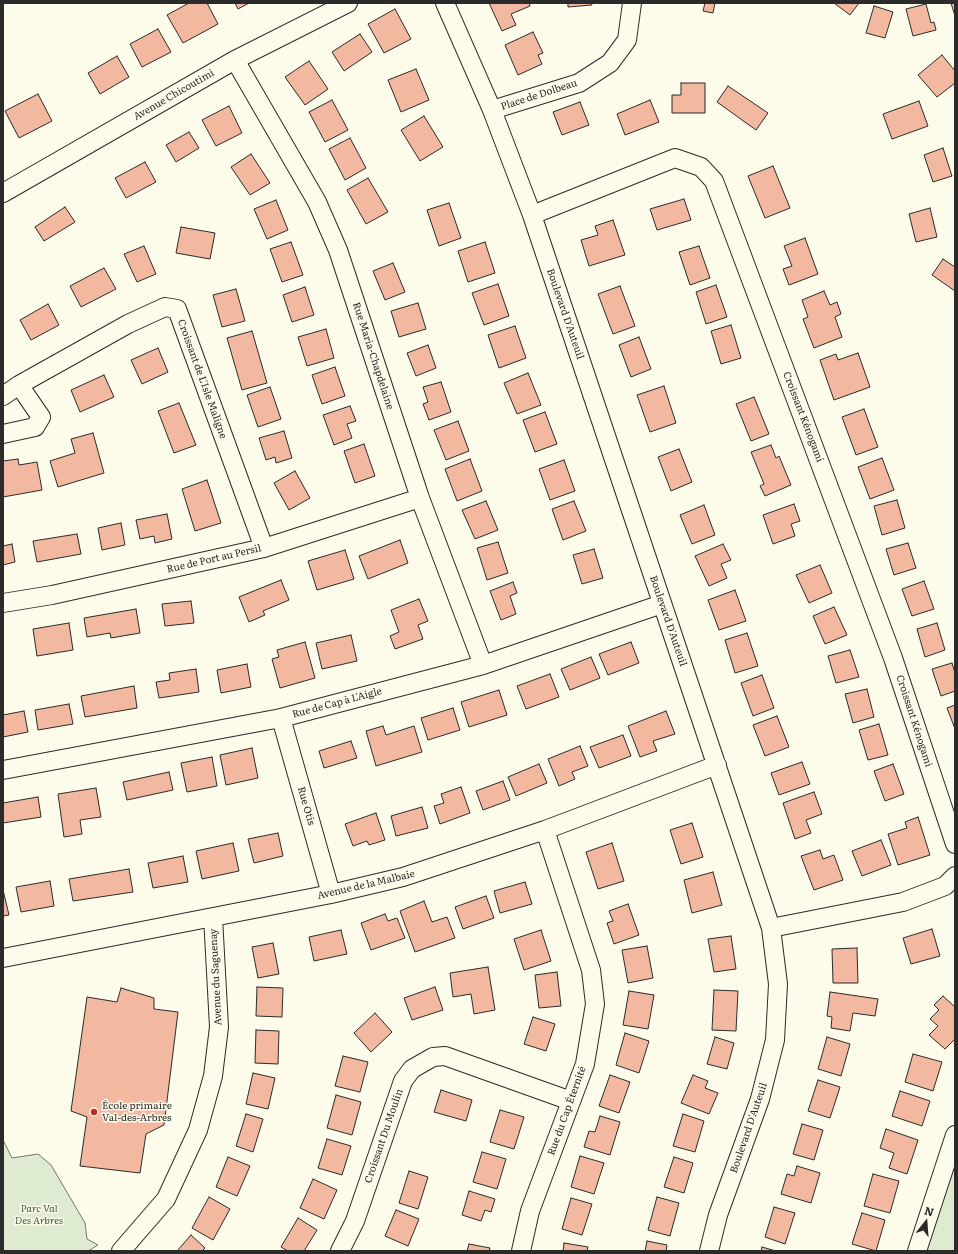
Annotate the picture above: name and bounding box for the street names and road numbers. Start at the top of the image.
street label: Avenue Chicoutimi [132,67,216,123]
street label: Place de Dolbeau [499,77,579,113]
street label: Boulevard D'Auteuil [544,267,586,361]
street label: Rue Maria-Chapdelaine [350,301,396,411]
street label: Croissant de L'Isle Maligne [175,318,229,440]
street label: Croissant Kénogami [780,370,826,464]
street label: Rue de Port au Persil [166,542,262,576]
street label: Boulevard D'Auteuil [647,574,689,668]
street label: Croissant Kénogami [893,673,935,769]
street label: Rue de Cap à L'Aigle [291,685,383,721]
street label: Rue Otis [295,785,317,827]
street label: Avenue de la Malbaie [316,868,416,902]
street label: Avenue du Saguenay [207,928,225,1026]
street label: Rue du Cap Éternité [545,1065,589,1157]
street label: Boulevard D'Auteuil [728,1081,770,1175]
street label: Croissant Du Moulin [362,1087,406,1185]

